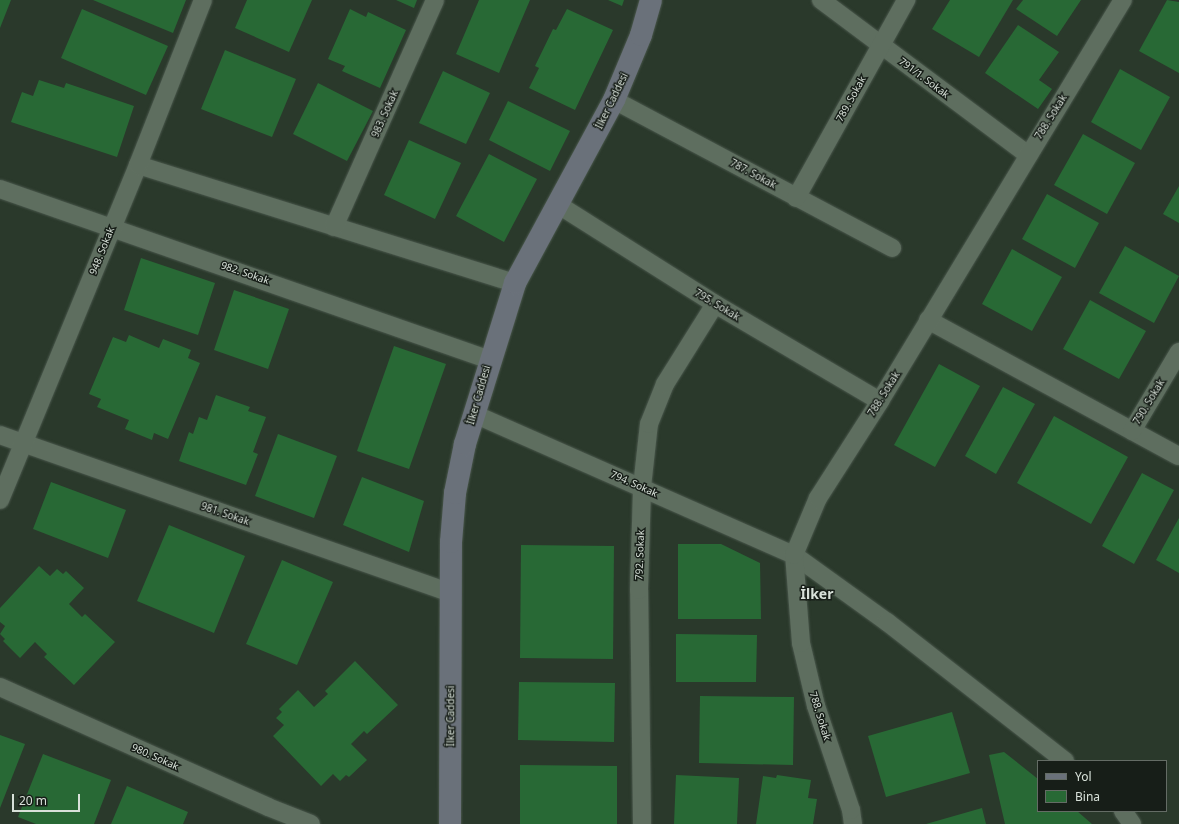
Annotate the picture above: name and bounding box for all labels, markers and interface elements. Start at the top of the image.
street label: 791/1. Sokak [897,55,951,101]
street label: İlker Caddesi [593,71,631,131]
street label: 789. Sokak [834,74,868,124]
street label: 983. Sokak [369,89,401,139]
street label: 788. Sokak [1033,93,1069,141]
street label: 787. Sokak [728,157,778,191]
street label: 948. Sokak [87,225,117,277]
street label: 982. Sokak [219,259,271,287]
street label: 795. Sokak [692,287,742,323]
street label: İlker Caddesi [465,364,493,426]
street label: 788. Sokak [866,370,902,418]
street label: 790. Sokak [1131,377,1167,427]
street label: 794. Sokak [609,468,659,500]
street label: 981. Sokak [199,500,251,528]
street label: 792. Sokak [633,530,647,580]
district label: İlker [801,586,833,602]
street label: İlker Caddesi [445,686,457,746]
street label: 788. Sokak [807,690,833,742]
street label: 980. Sokak [130,741,180,773]
legend [1037,760,1167,812]
text: Yol [1075,768,1092,785]
scale bar [14,786,82,812]
text: Bina [1075,788,1100,805]
text: 20 m [19,792,47,809]

